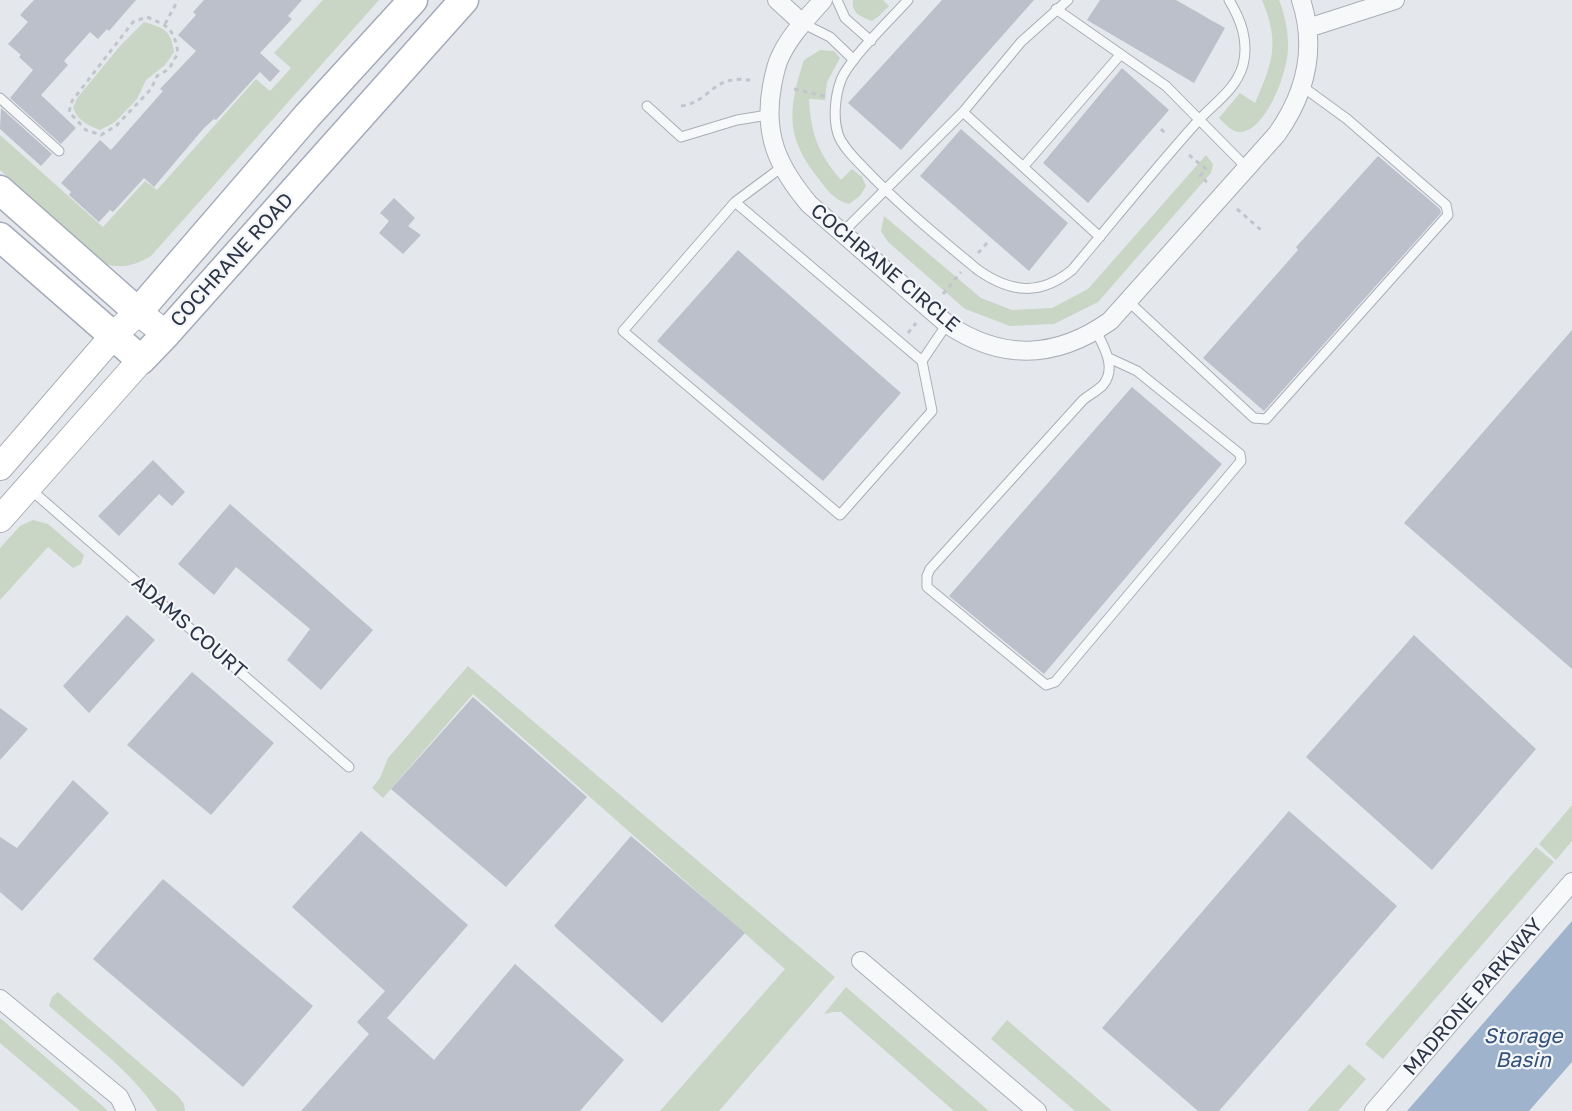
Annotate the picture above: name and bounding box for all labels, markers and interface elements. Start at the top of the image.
street label: COCHRANE ROAD [166,188,298,332]
street label: COCHRANE CIRCLE [806,199,964,337]
street label: ADAMS COURT [127,571,251,683]
street label: MADRONE PARKWAY [1398,914,1548,1080]
water label: Storage Basin [1484,1023,1562,1073]

